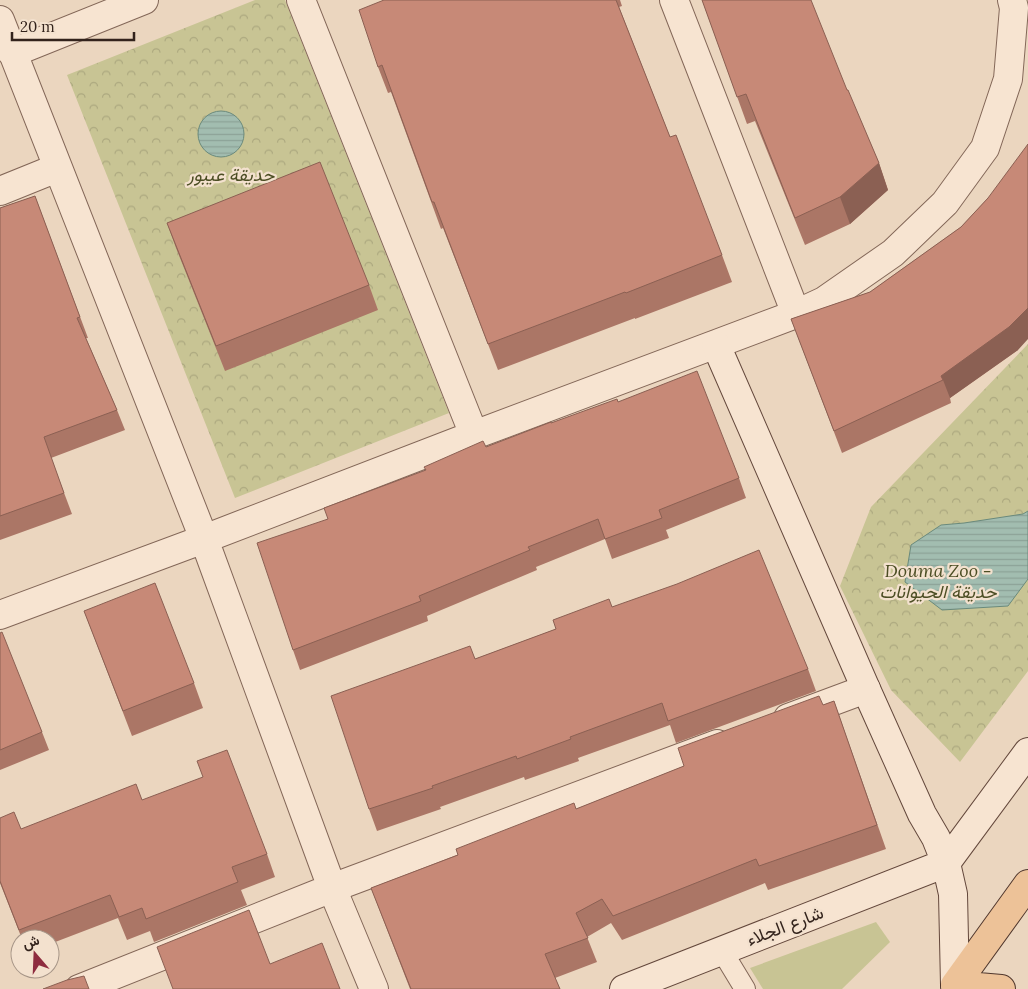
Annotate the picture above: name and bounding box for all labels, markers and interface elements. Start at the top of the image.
scale bar [12,10,135,42]
text: 20 m [20,17,55,36]
park label: حديقة عيبور [187,163,275,186]
park label: Douma Zoo - حديقة الحيوانات [879,559,998,603]
street label: شارع الجلاء [743,900,827,952]
north arrow [10,929,60,979]
text: ش [20,930,42,953]

